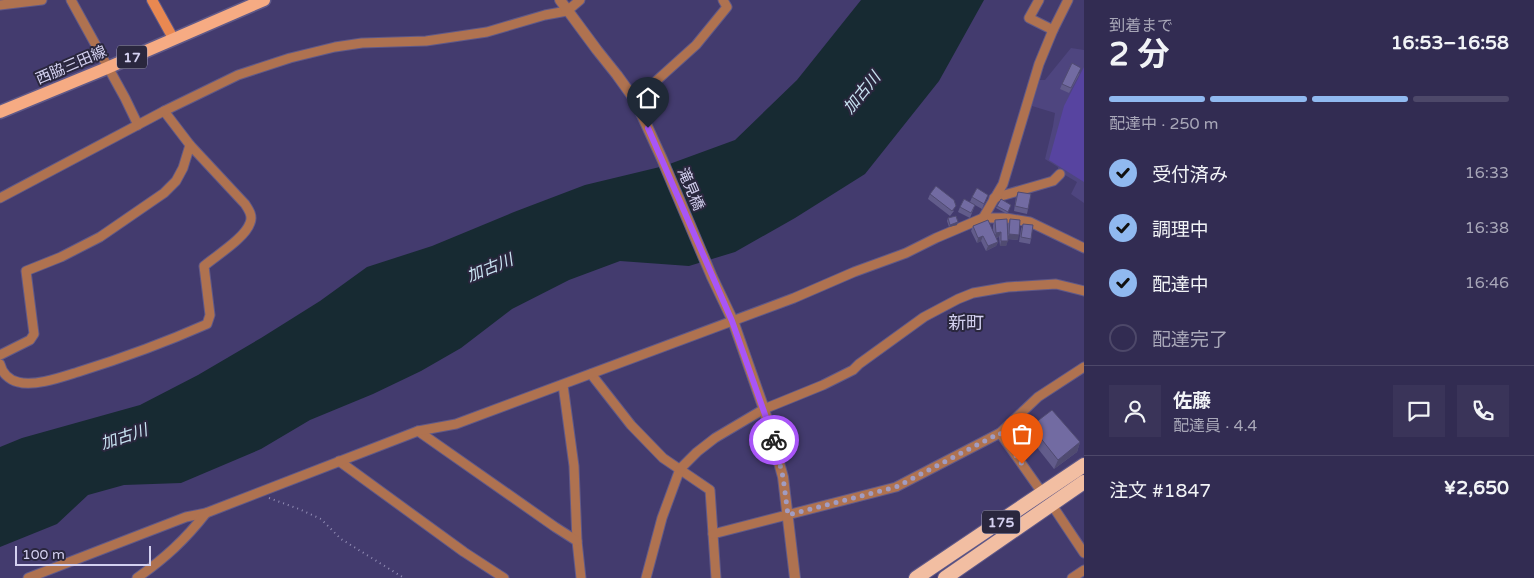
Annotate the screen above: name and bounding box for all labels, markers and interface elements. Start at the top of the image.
text: 到着まで [1109,16,1173,36]
text: 16:53–16:58 [1391,32,1509,54]
text: 2 分 [1109,36,1169,74]
street label: 西脇三田線 [33,42,109,88]
road number: 17 [117,46,147,68]
water label: 加古川 [839,67,886,118]
pin [627,77,669,128]
icon: home [634,84,662,112]
text: 配達中 · 250 m [1109,114,1218,134]
icon: check [1109,159,1137,187]
text: 16:33 [1465,163,1509,183]
text: 受付済み [1152,164,1228,186]
street label: 滝見橋 [674,165,708,213]
icon: check [1109,214,1137,242]
text: 16:38 [1465,218,1509,238]
text: 調理中 [1152,219,1209,241]
water label: 加古川 [464,249,518,286]
icon: check [1109,269,1137,297]
text: 16:46 [1465,273,1509,293]
text: 配達中 [1152,274,1209,296]
district label: 新町 [948,312,984,334]
text: 配達完了 [1152,329,1228,351]
button: person [1109,385,1161,437]
button: chat [1393,385,1445,437]
button: phone [1457,385,1509,437]
text: 佐藤 [1173,390,1211,412]
pin [1001,413,1043,464]
courier [749,415,799,465]
text: 配達員 · 4.4 [1173,416,1257,436]
water label: 加古川 [98,419,152,454]
icon: bag [1008,420,1036,448]
icon: bike [760,426,788,454]
text: ¥2,650 [1444,477,1509,499]
text: 注文 #1847 [1109,480,1211,502]
road number: 175 [982,511,1020,534]
scale bar [15,543,151,566]
text: 100 m [22,546,65,563]

